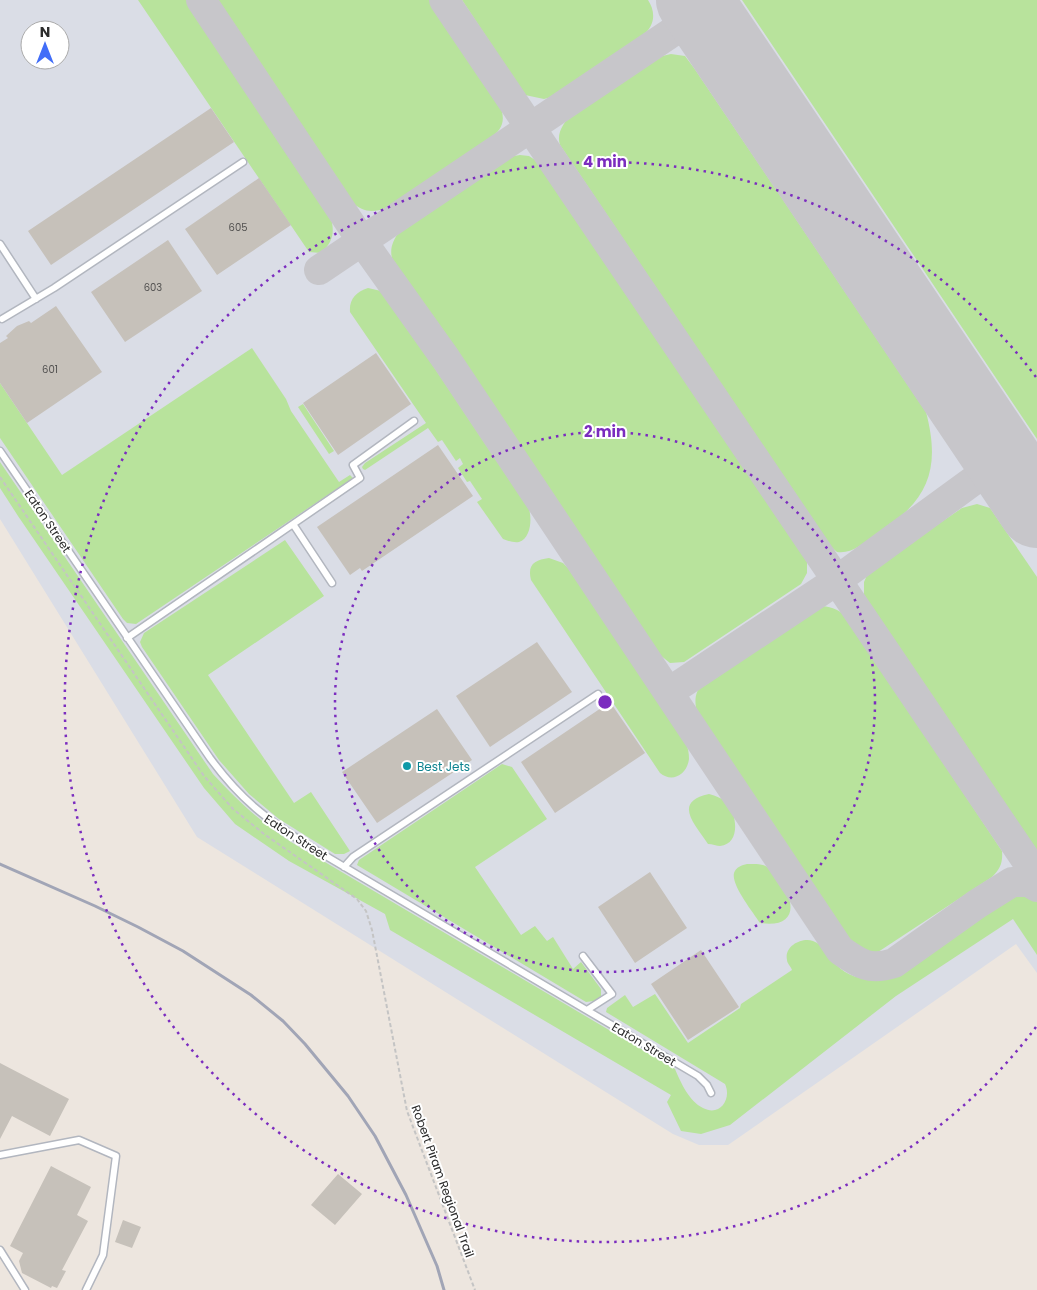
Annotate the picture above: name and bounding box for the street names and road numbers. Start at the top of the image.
street label: Eaton Street [21,486,75,556]
street label: Eaton Street [261,810,331,864]
street label: Eaton Street [609,1018,679,1070]
street label: Robert Piram Regional Trail [407,1102,479,1260]

